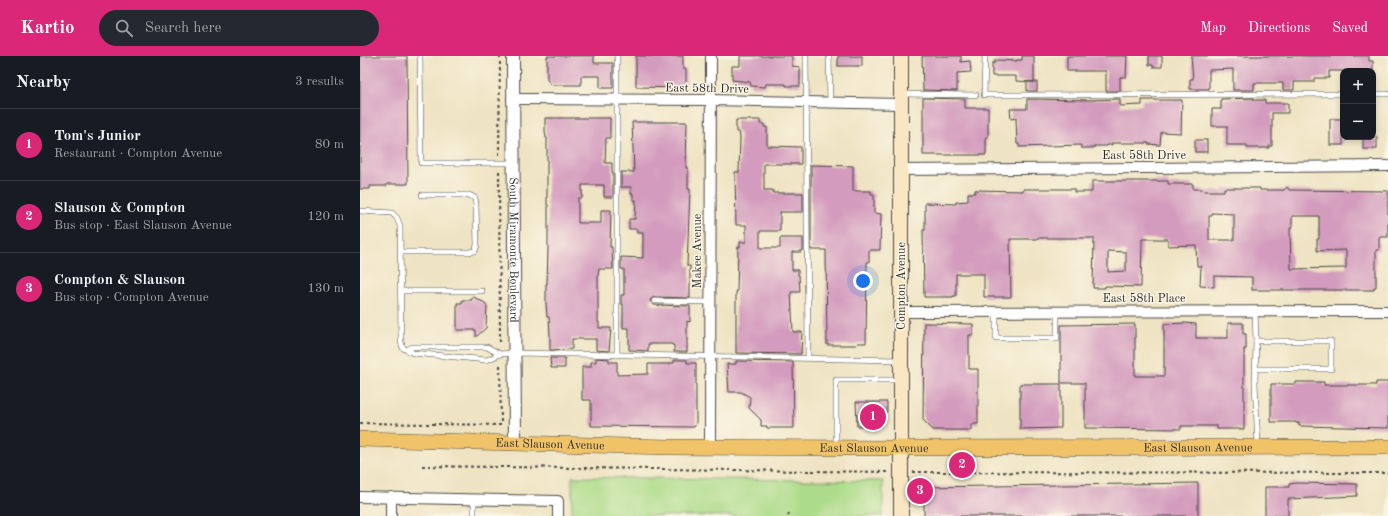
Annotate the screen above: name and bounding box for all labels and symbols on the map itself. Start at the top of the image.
street label: East 58th Drive [665,81,749,96]
street label: East 58th Drive [1102,149,1186,162]
street label: South Miramonte Boulevard [507,177,519,323]
street label: Makee Avenue [692,213,704,288]
street label: Compton Avenue [896,242,908,330]
your location [853,271,873,291]
street label: East 58th Place [1102,292,1186,305]
pin: 1 [860,402,886,432]
street label: East Slauson Avenue [495,438,605,452]
street label: East Slauson Avenue [1143,442,1253,455]
street label: East Slauson Avenue [819,443,929,455]
pin: 2 [949,450,975,480]
pin: 3 [907,476,933,506]

